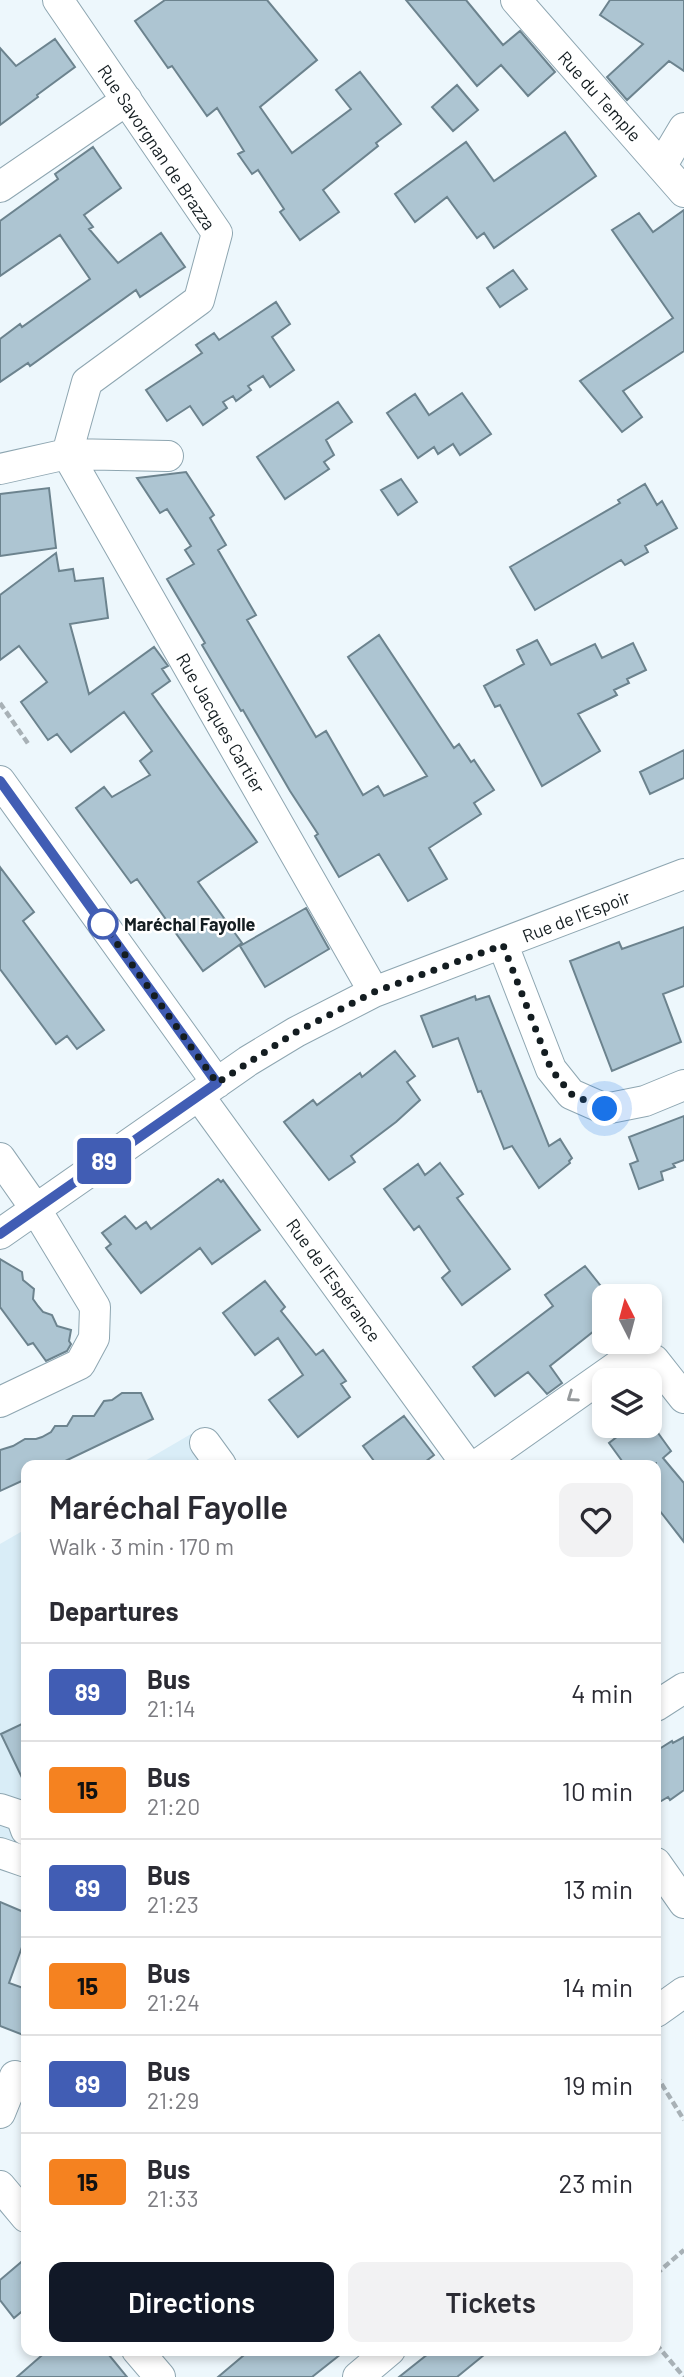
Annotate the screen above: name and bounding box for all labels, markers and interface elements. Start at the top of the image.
street label: Rue du Temple [554,46,646,146]
street label: Rue Savorgnan de Brazza [93,60,221,234]
street label: Rue Jacques Cartier [172,649,270,797]
street label: Rue de l'Espoir [519,885,633,947]
marker: Maréchal Fayolle [88,909,118,939]
place label: Maréchal Fayolle [124,913,256,935]
your location [587,1091,622,1126]
line badge: 89 [72,1138,136,1184]
text: 89 [91,1146,117,1175]
street label: Rue de l'Espérance [282,1214,386,1346]
north arrow [592,1284,662,1354]
map controls [592,1284,662,1438]
button: layers [592,1368,662,1438]
one-way arrow [567,1389,580,1402]
button: heart [559,1483,633,1557]
text: Maréchal Fayolle [49,1486,288,1526]
text: Walk · 3 min · 170 m [49,1532,234,1560]
text: Departures [49,1595,179,1626]
text: Bus [147,1663,190,1694]
text: 89 [75,1677,100,1706]
text: 4 min [571,1677,633,1708]
text: 21:14 [147,1694,196,1722]
text: Bus [147,1761,190,1792]
text: 15 [77,1775,98,1804]
text: 10 min [562,1775,633,1806]
text: 21:20 [147,1792,200,1820]
text: Bus [147,1859,190,1890]
text: 89 [75,1873,100,1902]
text: 13 min [563,1873,633,1904]
text: 21:23 [147,1890,199,1918]
text: Bus [147,1957,190,1988]
text: 15 [77,1971,98,2000]
text: 14 min [562,1971,633,2002]
text: 21:24 [147,1988,200,2016]
text: Bus [147,2055,190,2086]
text: 89 [75,2069,100,2098]
text: 19 min [563,2069,633,2100]
text: 21:29 [147,2086,199,2114]
text: Bus [147,2153,190,2184]
text: 15 [77,2167,98,2196]
text: 23 min [558,2167,633,2198]
text: 21:33 [147,2184,199,2212]
button: Directions [49,2262,334,2342]
button: Tickets [348,2262,633,2342]

